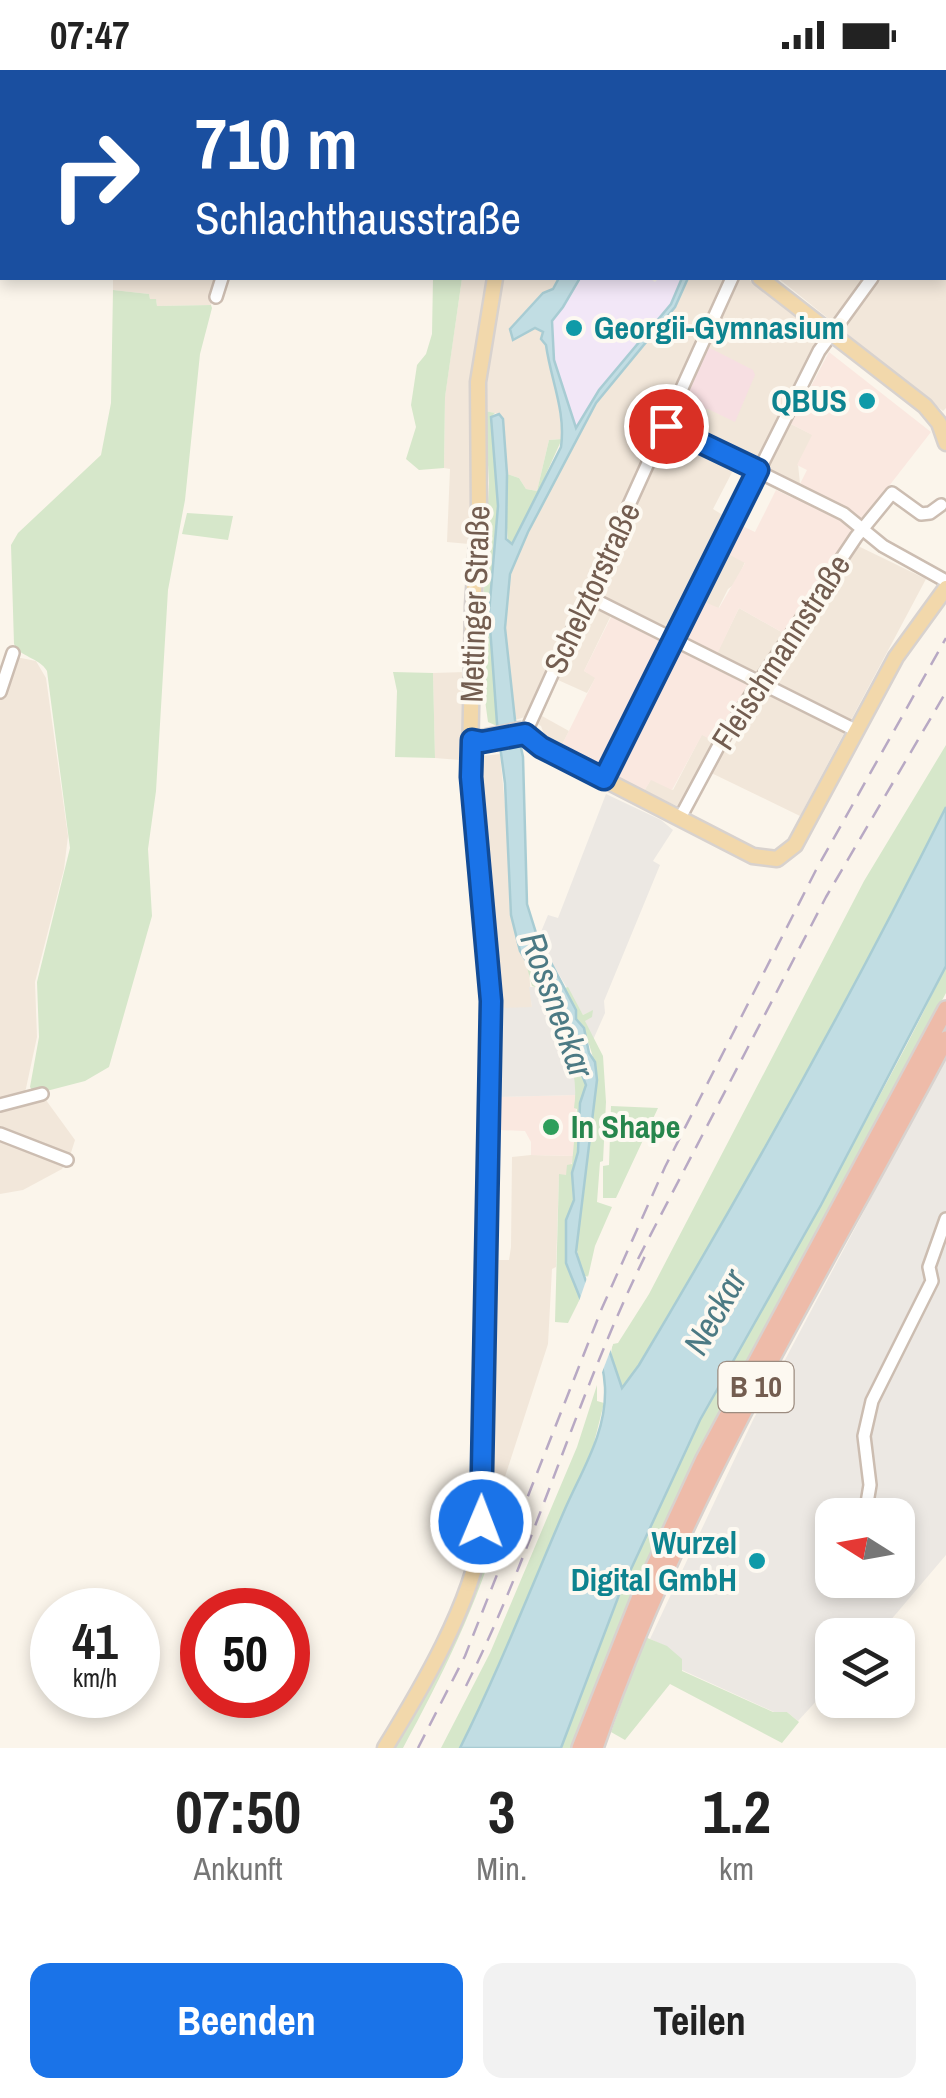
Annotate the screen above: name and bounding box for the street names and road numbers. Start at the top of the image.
street label: Schelztorstraße [533,495,650,680]
street label: Mettinger Straße [450,505,499,703]
street label: Fleischmannstraße [701,546,860,758]
road number: B 10 [718,1362,794,1412]

